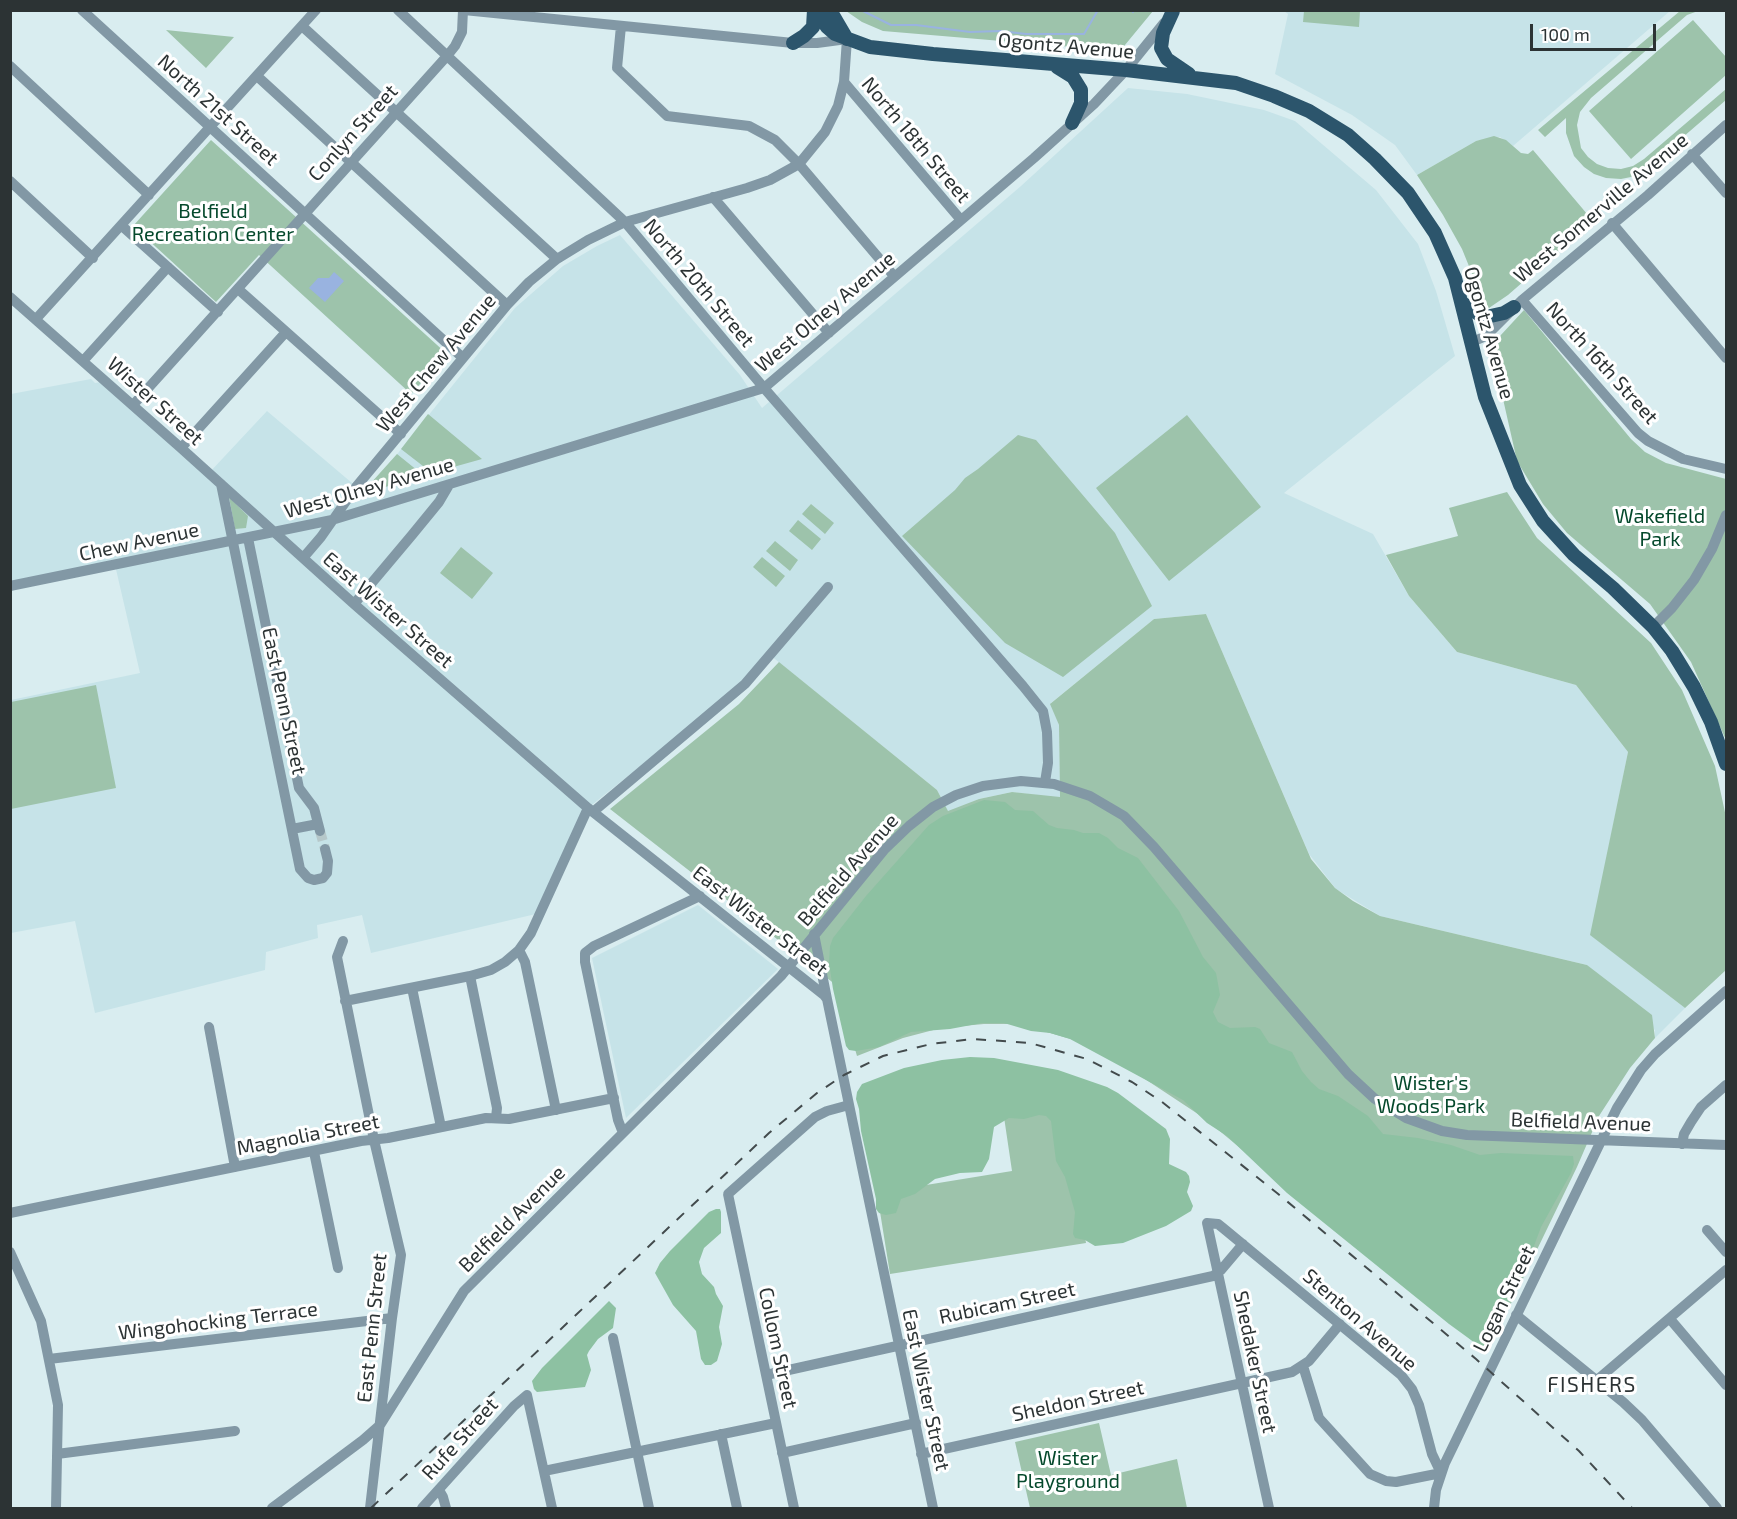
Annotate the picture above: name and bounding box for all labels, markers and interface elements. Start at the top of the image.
scale bar [1533,12,1659,50]
text: 100 m [1541,23,1590,45]
street label: Ogontz Avenue [997,28,1135,64]
street label: North 21st Street [153,49,283,171]
street label: North 18th Street [856,72,976,208]
street label: Conlyn Street [303,80,403,186]
street label: West Somerville Avenue [1509,128,1693,288]
park label: Belfield Recreation Center [132,199,294,246]
street label: North 20th Street [638,214,760,352]
street label: West Olney Avenue [750,246,900,378]
street label: Ogontz Avenue [1459,264,1519,402]
street label: West Chew Avenue [371,289,501,437]
street label: North 16th Street [1541,297,1663,429]
street label: Wister Street [102,352,208,450]
street label: West Olney Avenue [281,452,457,524]
park label: Wakefield Park [1615,504,1705,551]
street label: Chew Avenue [77,518,201,566]
street label: East Wister Street [318,547,458,673]
street label: East Penn Street [257,625,311,777]
street label: Belfield Avenue [793,809,903,931]
street label: East Wister Street [688,861,832,981]
park label: Wister's Woods Park [1377,1071,1485,1118]
street label: Belfield Avenue [1510,1108,1652,1136]
street label: Magnolia Street [235,1109,381,1161]
street label: Belfield Avenue [454,1161,570,1277]
street label: Logan Street [1468,1242,1540,1356]
street label: East Penn Street [352,1252,392,1404]
street label: Stenton Avenue [1298,1264,1422,1376]
street label: Rubicam Street [937,1277,1077,1329]
street label: Collom Street [753,1285,803,1411]
street label: Shedaker Street [1228,1289,1282,1435]
street label: Wingohocking Terrace [117,1297,319,1345]
street label: East Wister Street [897,1307,955,1473]
district label: FISHERS [1547,1372,1637,1398]
street label: Sheldon Street [1010,1375,1146,1427]
street label: Rufe Street [417,1393,503,1485]
park label: Wister Playground [1016,1446,1120,1493]

